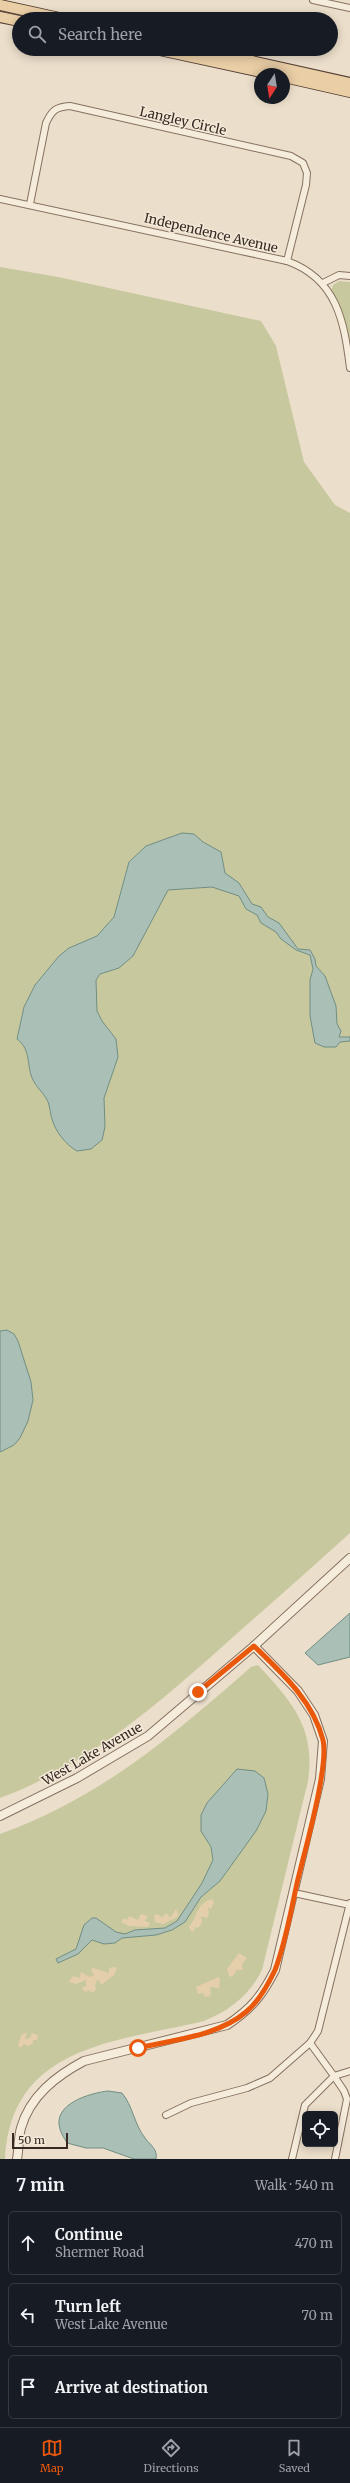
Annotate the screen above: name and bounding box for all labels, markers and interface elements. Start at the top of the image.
search box [12,12,338,56]
icon: search [26,23,48,45]
text: Search here [58,25,142,44]
north arrow [254,68,290,104]
street label: Langley Circle [138,103,228,139]
street label: Independence Avenue [142,209,280,257]
route end [189,1683,207,1701]
street label: West Lake Avenue [38,1718,145,1790]
route start [129,2039,147,2057]
map controls [302,2111,338,2147]
button: locate [302,2111,338,2147]
scale bar [12,2131,68,2150]
text: 50 m [18,2133,45,2147]
text: 7 min [16,2174,65,2196]
text: Walk · 540 m [255,2177,334,2194]
text: Continue [55,2225,123,2244]
icon: ahead [17,2232,39,2254]
text: 470 m [295,2235,333,2252]
text: Shermer Road [55,2244,144,2261]
text: Turn left [55,2297,121,2316]
icon: left [17,2304,39,2326]
text: 70 m [302,2307,333,2324]
text: West Lake Avenue [55,2316,168,2333]
icon: arrive [17,2376,39,2398]
text: Arrive at destination [55,2378,208,2397]
tab: Map [40,2437,64,2475]
tab: Directions [144,2437,199,2475]
tab: Saved [279,2437,310,2475]

